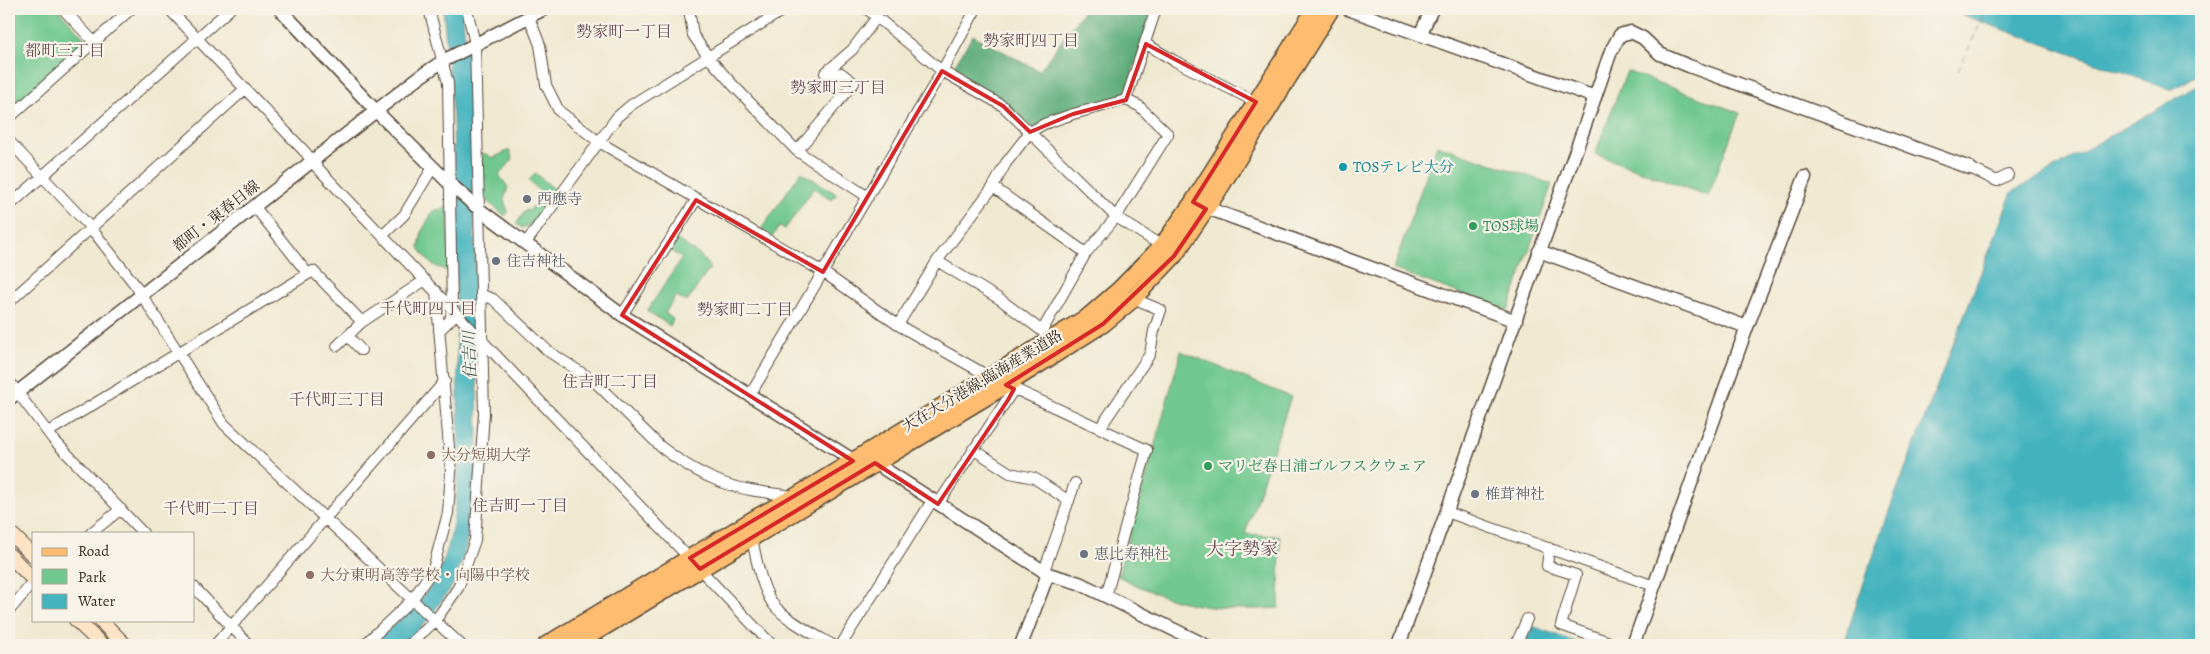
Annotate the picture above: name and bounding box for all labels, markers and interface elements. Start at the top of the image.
district label: 勢家町一丁目 [576,21,672,43]
district label: 勢家町四丁目 [983,30,1079,52]
district label: 都町三丁目 [25,40,105,62]
district label: 勢家町三丁目 [790,77,886,99]
place label: TOSテレビ大分 [1353,157,1454,177]
marker: TOSテレビ大分 [1337,161,1349,173]
street label: 都町・東春日線 [168,176,264,256]
place label: 西應寺 [537,189,582,209]
marker: 西應寺 [521,193,533,205]
place label: TOS球場 [1483,216,1539,236]
marker: TOS球場 [1467,220,1479,232]
place label: 住吉神社 [506,251,566,271]
marker: 住吉神社 [490,255,502,267]
district label: 千代町四丁目 [380,298,476,320]
district label: 勢家町二丁目 [697,299,793,321]
street label: 大在大分港線;臨海産業道路 [898,325,1066,437]
water label: 住吉川 [458,329,482,379]
district label: 住吉町二丁目 [562,371,658,393]
district label: 千代町三丁目 [289,389,385,411]
place label: 大分短期大学 [441,445,531,465]
marker: 大分短期大学 [425,449,437,461]
place label: マリゼ春日浦ゴルフスクウェア [1218,456,1427,476]
marker: マリゼ春日浦ゴルフスクウェア [1202,460,1214,472]
place label: 椎茸神社 [1485,484,1545,504]
marker: 椎茸神社 [1469,488,1481,500]
district label: 住吉町一丁目 [472,495,568,517]
district label: 千代町二丁目 [163,498,259,520]
legend [32,532,195,622]
district label: 大字勢家 [1206,537,1278,561]
text: Road [78,541,110,561]
place label: 恵比寿神社 [1094,544,1169,564]
marker: 恵比寿神社 [1078,548,1090,560]
place label: 大分東明高等学校・向陽中学校 [320,565,530,585]
text: Park [78,567,107,587]
marker: 大分東明高等学校・向陽中学校 [304,569,316,581]
text: Water [77,591,115,611]

